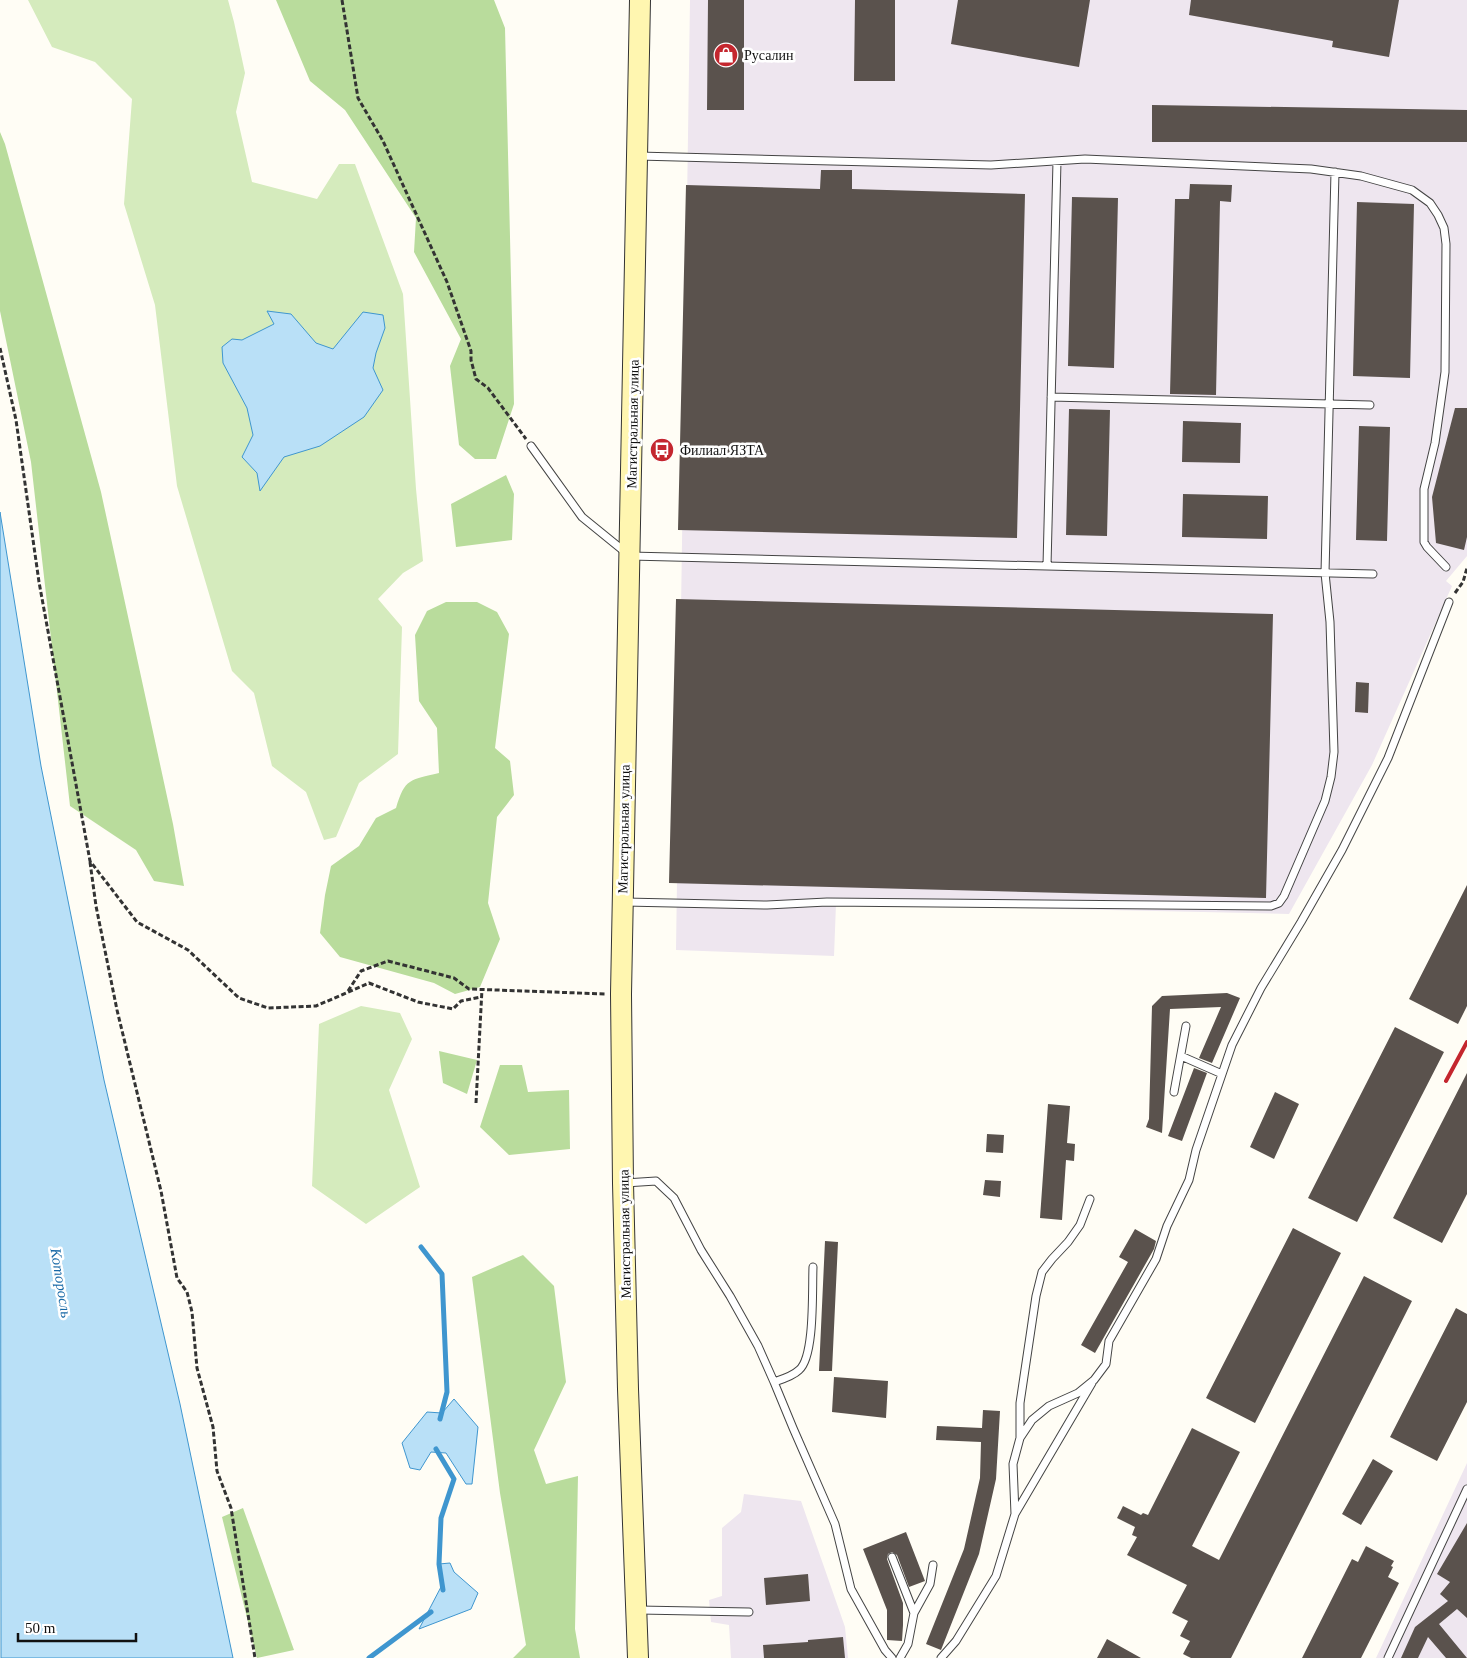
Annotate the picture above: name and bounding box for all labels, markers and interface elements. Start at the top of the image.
shop icon: Русалин [713,42,739,68]
place label: Русалин [744,48,794,63]
street label: Магистральная улица [624,358,642,489]
bus stop icon: Филиал ЯЗТА [649,437,675,463]
place label: Филиал ЯЗТА [680,443,765,458]
street label: Магистральная улица [615,763,633,894]
street label: Магистральная улица [616,1168,634,1299]
water label: Которосль [47,1246,74,1319]
scale bar [18,1610,135,1642]
text: 50 m [25,1620,56,1636]

